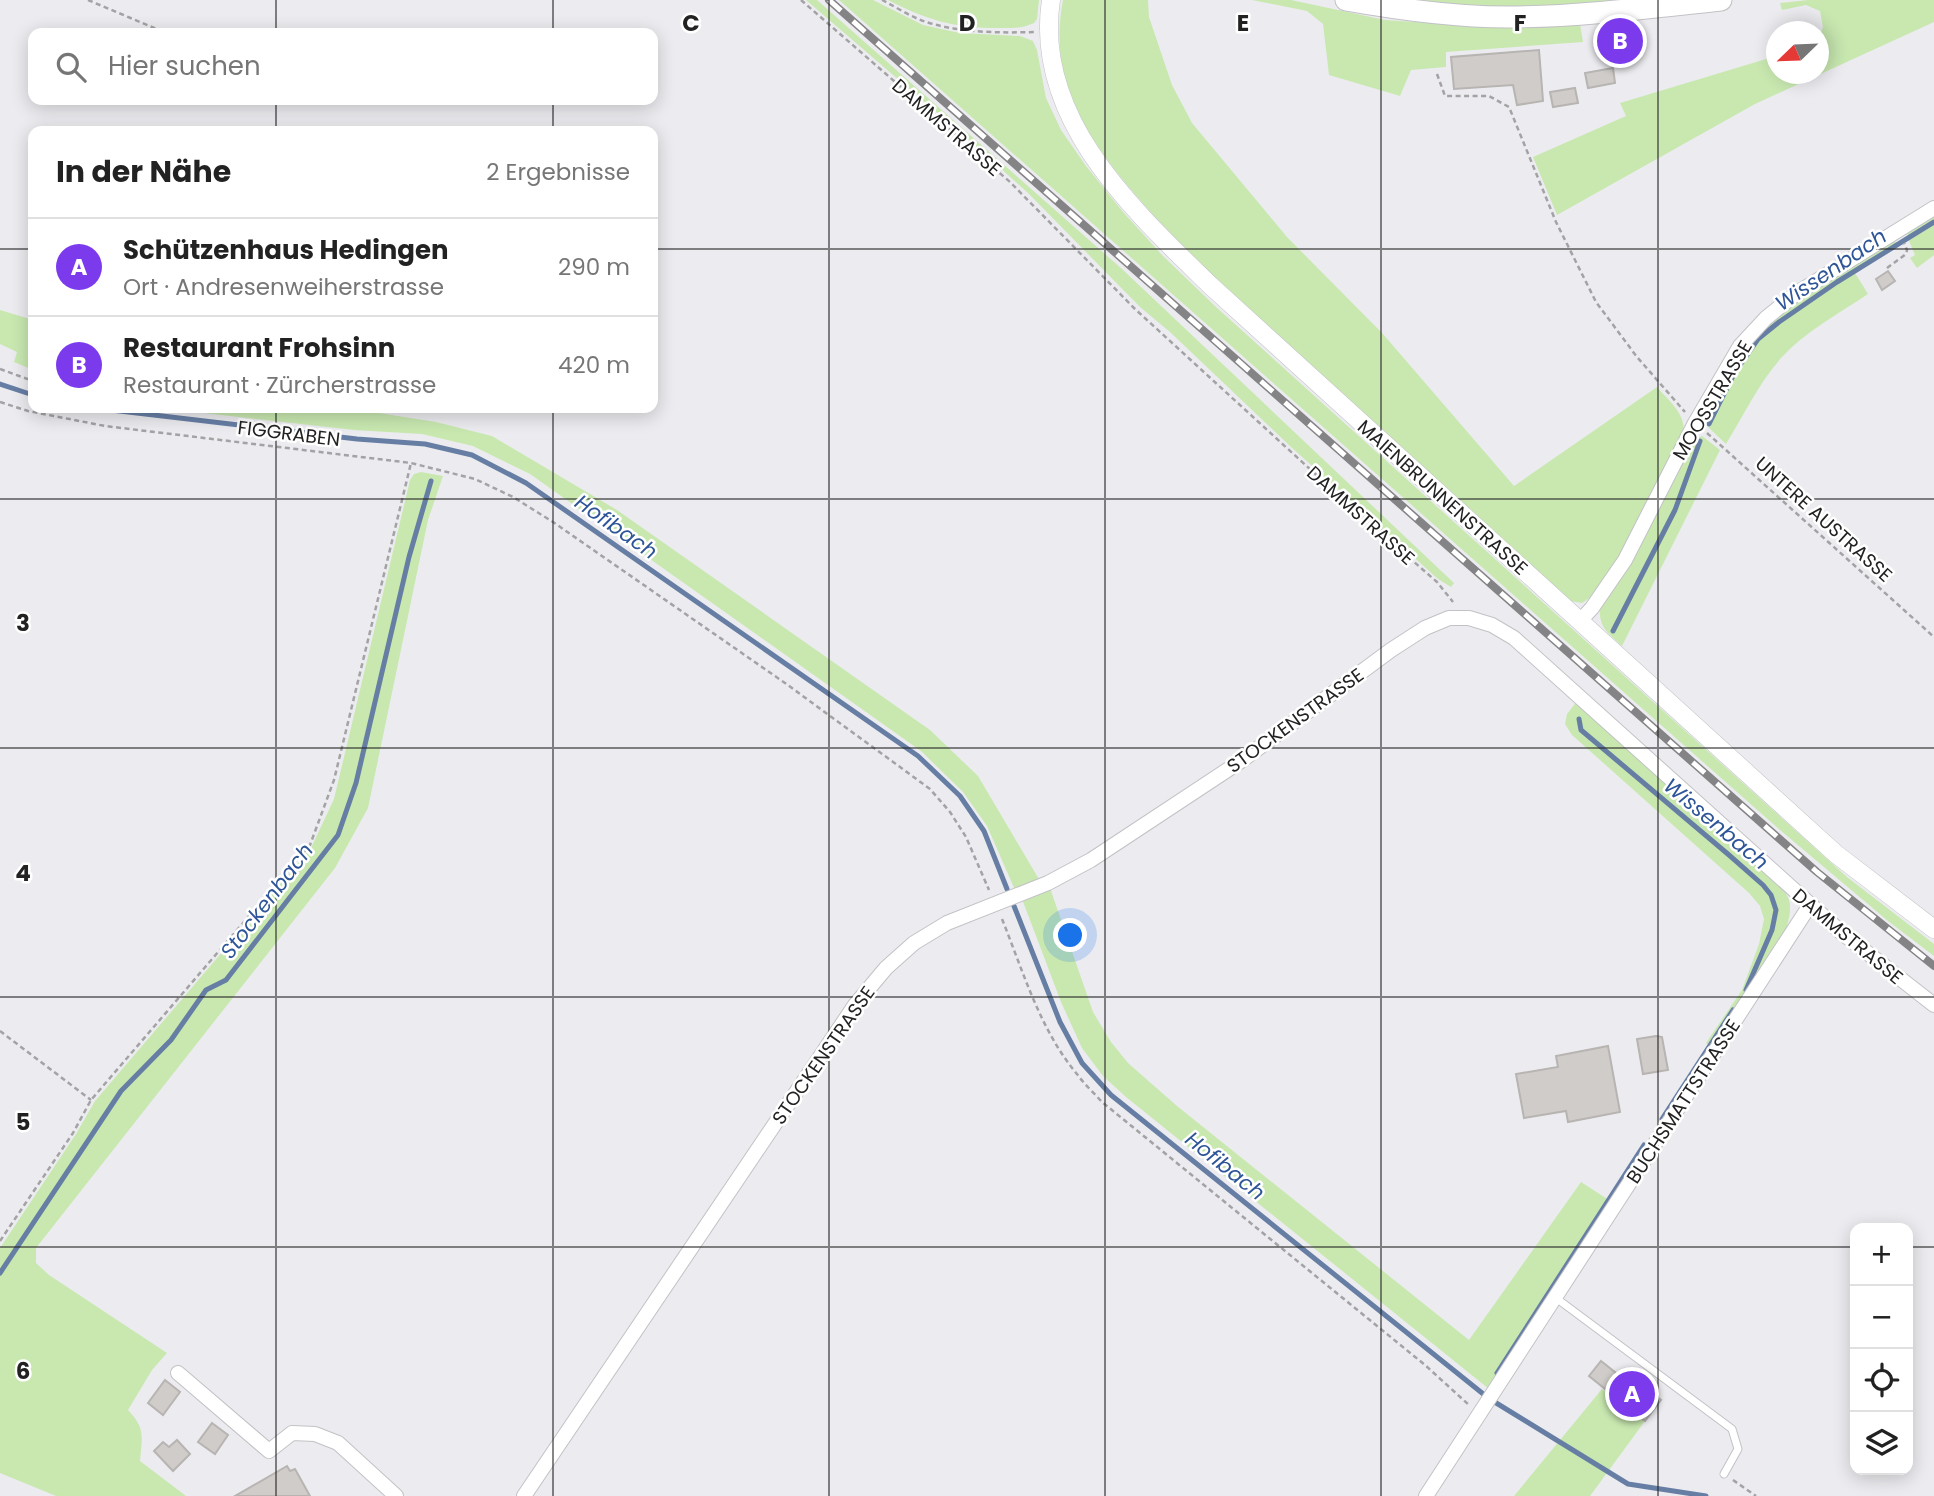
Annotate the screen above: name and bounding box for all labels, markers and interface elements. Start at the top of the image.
text: C [682,7,700,39]
text: D [959,7,975,39]
text: E [1237,7,1249,39]
text: F [1514,7,1526,39]
pin: B [1597,15,1643,67]
north arrow [1766,21,1829,84]
search box [28,28,658,105]
icon: search [52,48,90,86]
text: Hier suchen [108,48,261,84]
street label: DAMMSTRASSE [886,72,1007,182]
text: In der Nähe [56,150,231,193]
text: 2 Ergebnisse [486,156,630,188]
water label: Wissenbach [1769,222,1892,318]
text: Schützenhaus Hedingen [123,232,449,268]
text: A [71,251,87,283]
text: 290 m [558,251,630,283]
text: Ort · Andresenweiherstrasse [123,271,444,303]
text: Restaurant Frohsinn [123,330,395,366]
street label: MOOSSTRASSE [1666,335,1759,465]
text: B [71,349,87,381]
text: 420 m [558,349,630,381]
text: Restaurant · Zürcherstrasse [123,369,436,401]
street label: FIGGRABEN [236,414,342,453]
street label: MAIENBRUNNENSTRASSE [1352,414,1534,581]
street label: UNTERE AUSTRASSE [1749,450,1898,588]
street label: DAMMSTRASSE [1301,460,1421,571]
water label: Hofibach [569,488,663,566]
text: 3 [16,607,30,639]
street label: STOCKENSTRASSE [1221,661,1369,779]
water label: Wissenbach [1658,771,1775,876]
water label: Stockenbach [214,837,320,965]
text: 4 [15,857,31,889]
street label: DAMMSTRASSE [1787,882,1909,991]
your location [1053,918,1087,952]
street label: STOCKENSTRASSE [765,981,881,1130]
street label: BUCHSMATTSTRASSE [1620,1014,1747,1189]
text: 5 [16,1106,30,1138]
water label: Hofibach [1179,1125,1271,1207]
map controls [1850,1223,1913,1475]
button: + [1850,1223,1913,1286]
button: − [1850,1286,1913,1349]
button: locate [1850,1349,1913,1412]
text: 6 [16,1355,30,1387]
pin: A [1609,1368,1655,1420]
button: layers [1850,1412,1913,1475]

